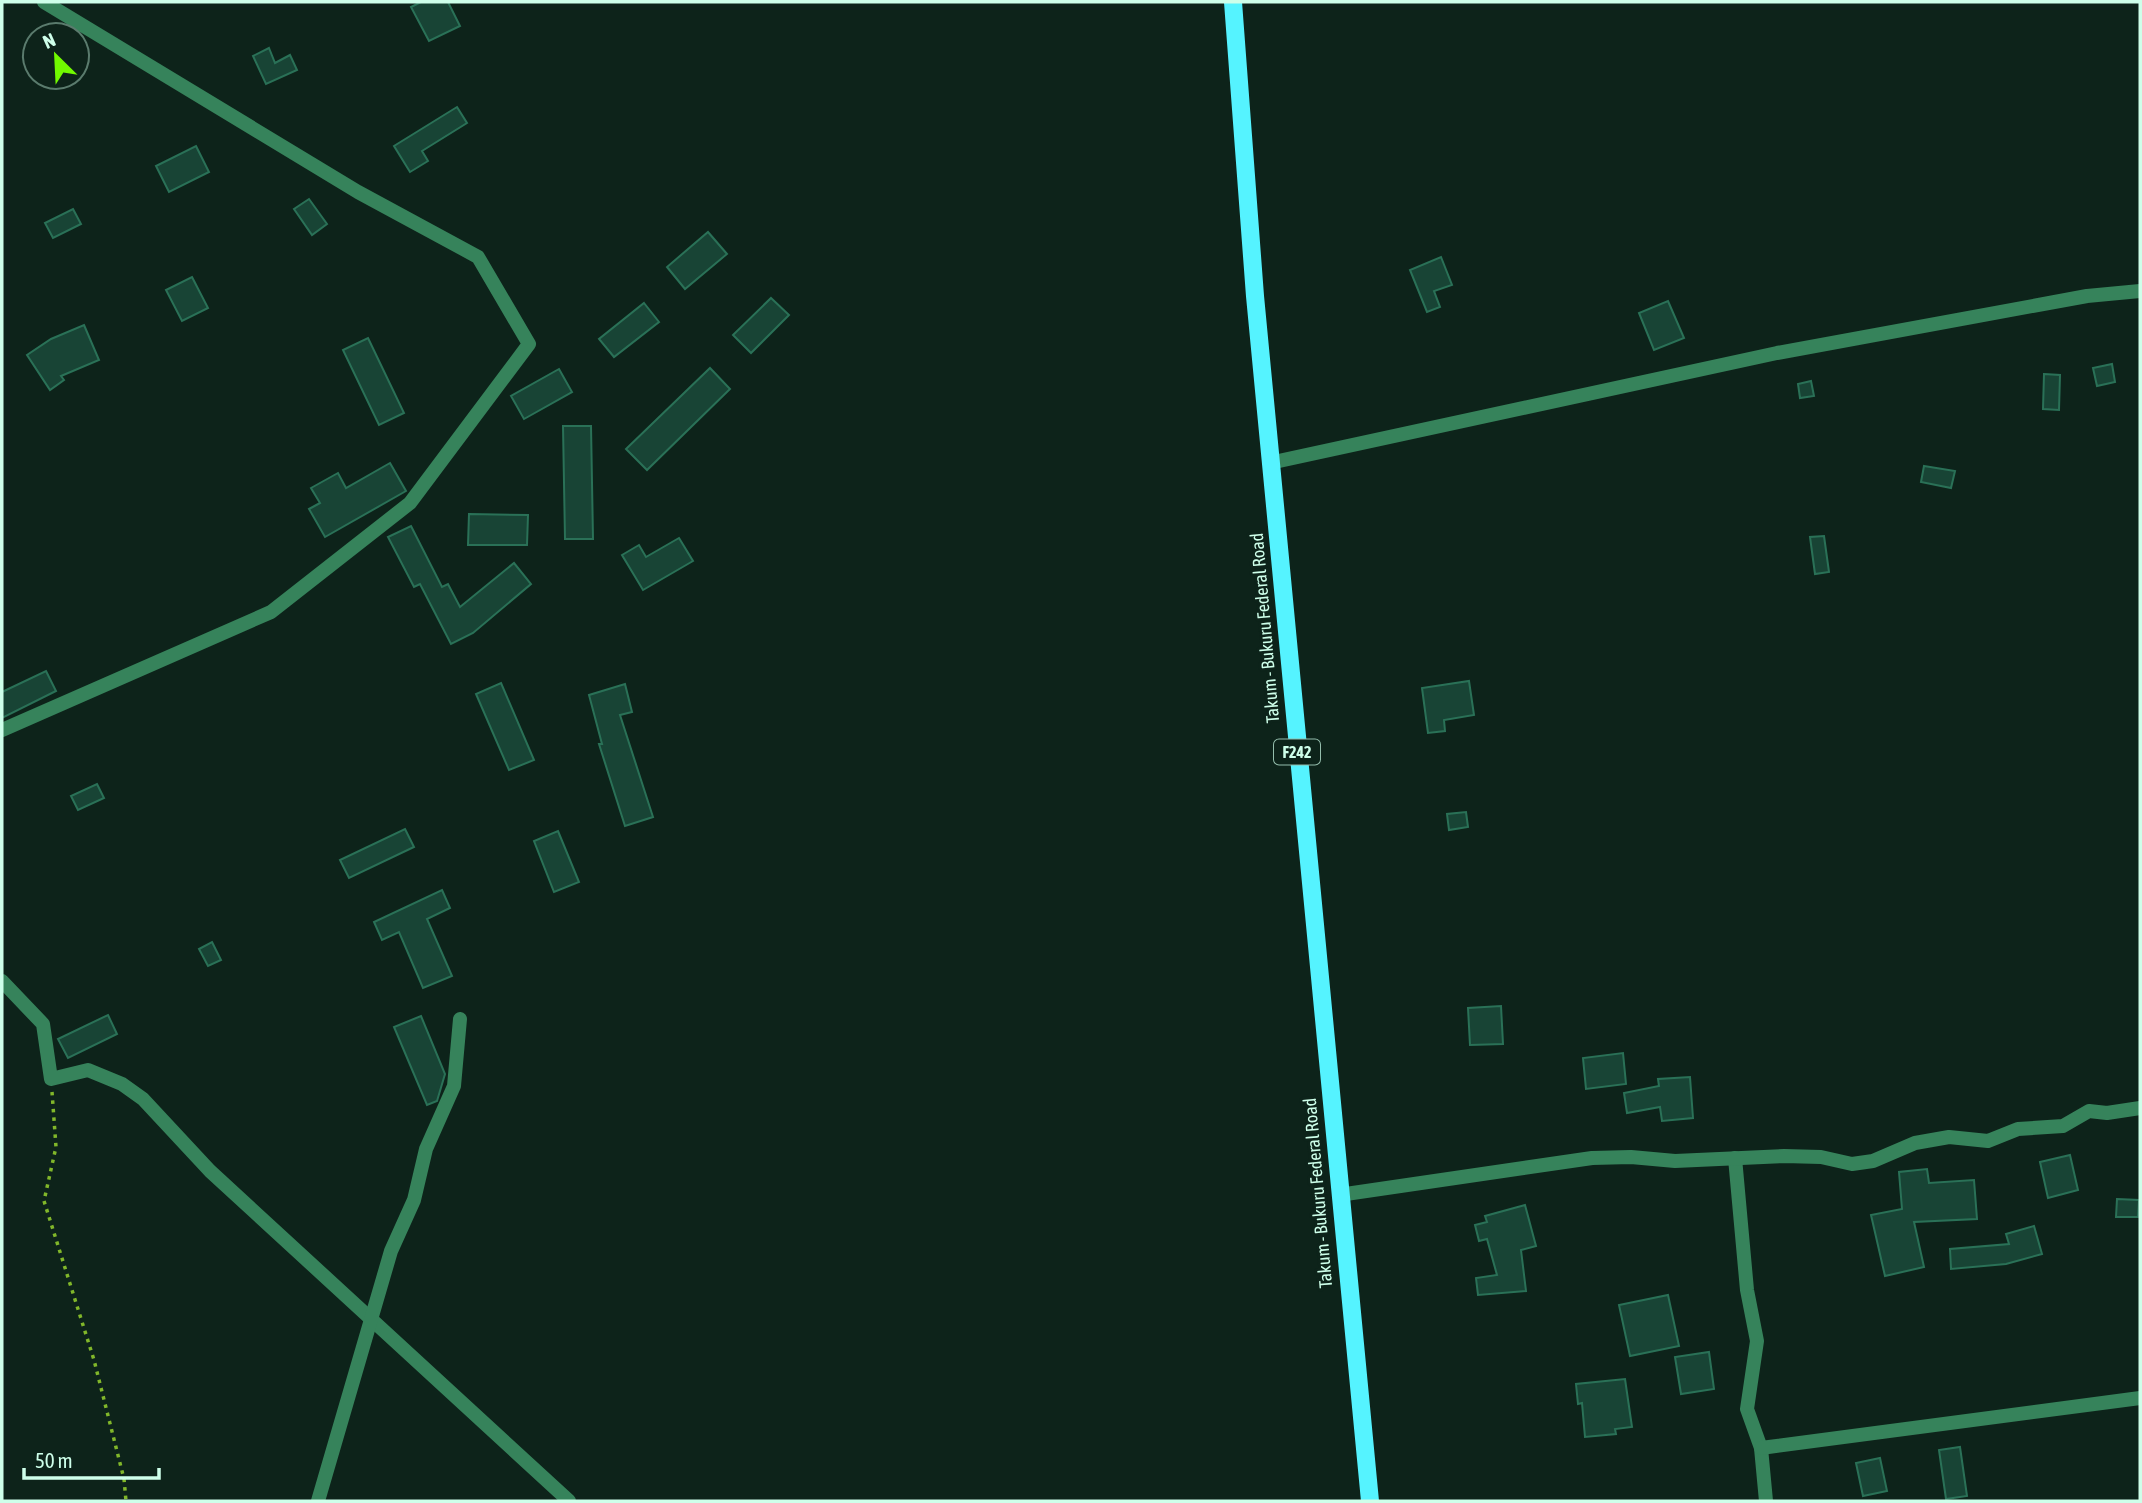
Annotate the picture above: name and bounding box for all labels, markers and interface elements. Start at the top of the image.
north arrow [21,21,91,91]
text: N [39,28,59,53]
street label: Takum - Bukuru Federal Road [1246,532,1283,724]
road number: F242 [1274,740,1320,764]
street label: Takum - Bukuru Federal Road [1299,1097,1336,1289]
scale bar [24,1436,159,1480]
text: 50 m [35,1448,73,1472]

